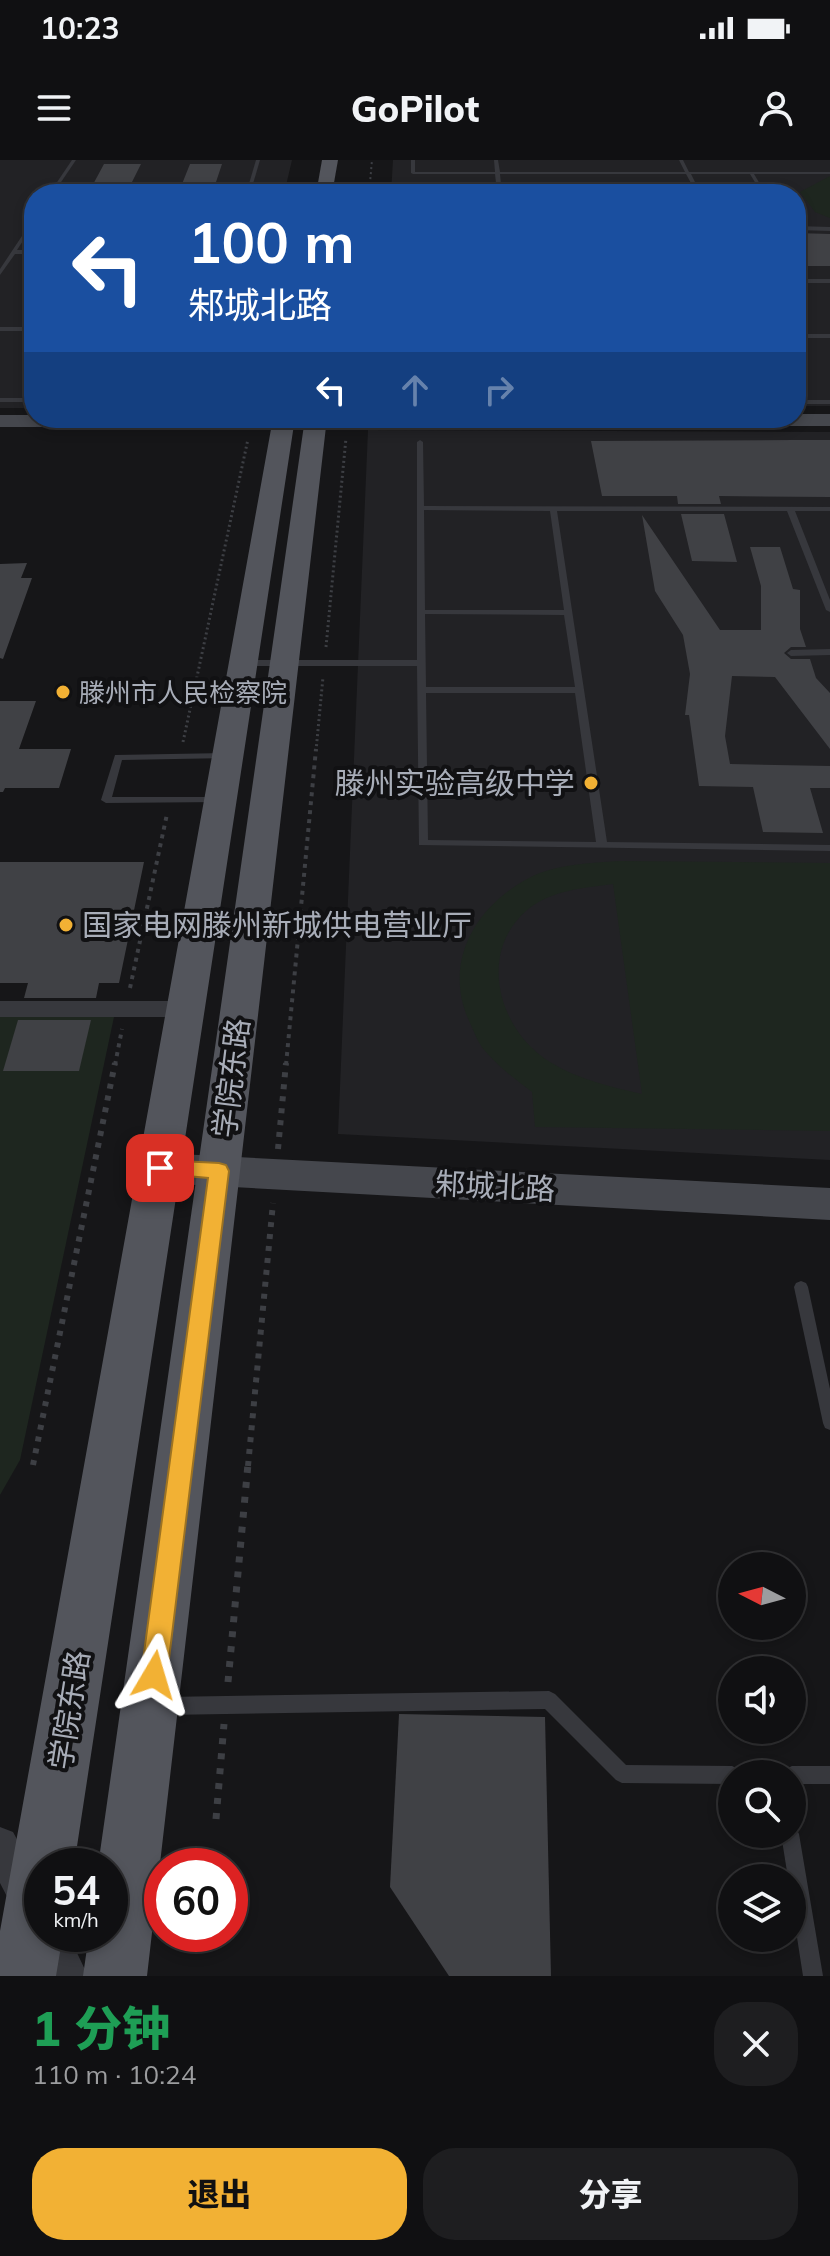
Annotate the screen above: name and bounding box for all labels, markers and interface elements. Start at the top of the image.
text: 10:23 [40,9,119,47]
icon: menu [32,86,76,130]
text: GoPilot [351,86,479,131]
icon: person [754,86,798,130]
text: 100 m [188,207,355,277]
icon: left [56,216,160,320]
text: 邾城北路 [188,282,332,327]
icon: left [309,368,353,412]
icon: ahead [393,368,437,412]
icon: right [477,368,521,412]
place label: 滕州市人民检察院 [79,676,287,709]
marker: 滕州市人民检察院 [54,683,72,701]
place label: 滕州实验高级中学 [335,764,575,802]
marker: 滕州实验高级中学 [582,774,600,792]
place label: 国家电网滕州新城供电营业厅 [82,906,472,944]
marker: 国家电网滕州新城供电营业厅 [57,916,75,934]
street label: 学院东路 [205,1016,257,1140]
pin [126,1134,194,1202]
icon: arrive [138,1146,182,1190]
street label: 邾城北路 [434,1164,556,1208]
north arrow [718,1552,806,1640]
map controls [718,1552,806,1952]
position arrow [112,1633,196,1717]
street label: 学院东路 [41,1648,97,1772]
button: sound [718,1656,806,1744]
button: search [718,1760,806,1848]
speed limit sign: 60 [144,1848,248,1952]
button: layers [718,1864,806,1952]
text: 54 [52,1865,100,1915]
text: km/h [53,1907,99,1932]
text: 1 分钟 [32,1998,170,2058]
button: close [714,2002,798,2086]
text: 110 m · 10:24 [32,2058,196,2091]
button: 退出 [32,2148,407,2240]
button: 分享 [423,2148,798,2240]

